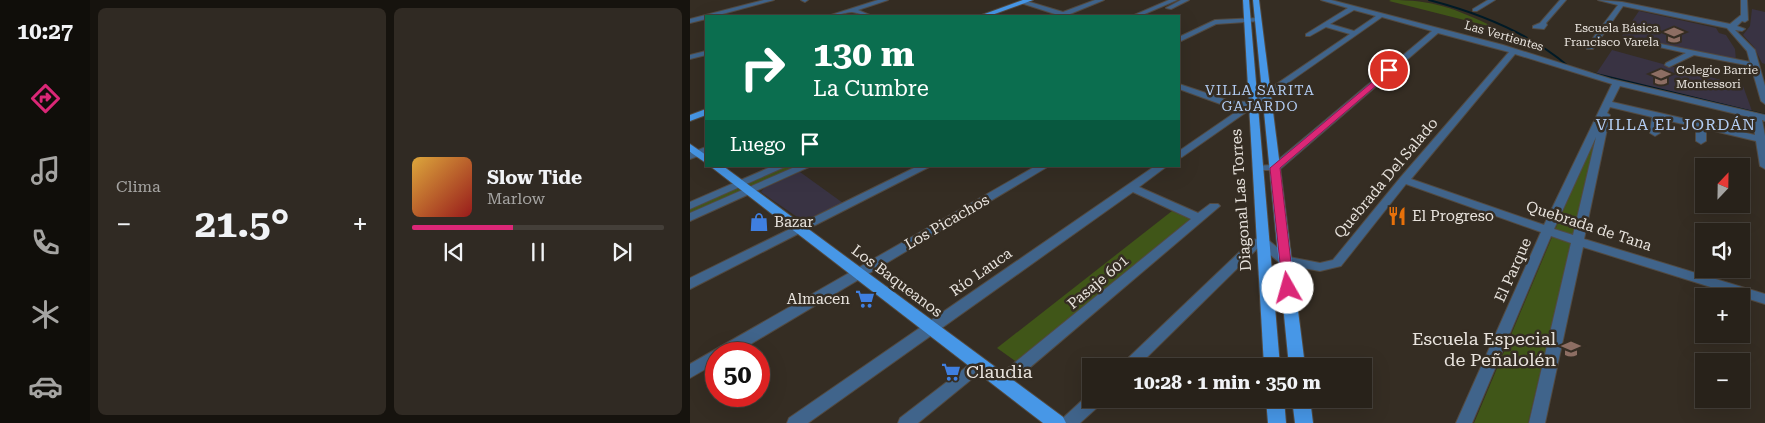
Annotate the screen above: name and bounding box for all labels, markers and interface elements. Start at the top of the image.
street label: Las Vertientes [1463,18,1545,54]
text: 10:27 [17,19,73,44]
place label: Escuela Básica Francisco Varela [1564,21,1659,49]
school or university icon: Escuela Básica Francisco Varela [1663,24,1685,46]
text: 130 m [813,34,914,75]
icon: right [730,35,795,100]
pin [1368,49,1410,91]
icon: arrive [1375,56,1403,84]
place label: Colegio Barrie Montessori [1676,63,1758,91]
school or university icon: Colegio Barrie Montessori [1650,66,1672,88]
text: La Cumbre [813,76,929,101]
icon: directions [28,81,63,116]
district label: VILLA SARITA GAJARDO [1205,82,1315,114]
street label: Quebrada Del Salado [1330,114,1442,242]
district label: VILLA EL JORDÁN [1596,115,1756,134]
street label: Diagonal Las Torres [1227,128,1255,272]
icon: arrive [796,130,824,158]
text: Luego [730,133,786,156]
icon: music [28,153,63,188]
north arrow [1695,158,1750,212]
map controls [1695,158,1750,408]
text: Slow Tide [487,166,582,189]
text: Clima [116,177,161,196]
text: Marlow [487,189,545,208]
street label: Los Picachos [901,191,993,253]
street label: Quebrada de Tana [1524,197,1654,255]
text: 21.5° [195,202,289,246]
restaurant icon: El Progreso [1386,205,1408,227]
place label: El Progreso [1412,207,1494,225]
text: − [116,208,132,241]
text: + [352,208,368,241]
shop icon: Bazar [748,211,770,233]
place label: Bazar [774,213,813,231]
button: sound [1695,223,1750,278]
icon: phone [28,225,63,260]
street label: El Parque [1491,235,1535,305]
icon: previous [440,238,468,266]
icon: pause [524,238,552,266]
icon: next [608,238,636,266]
street label: Los Baqueanos [848,241,946,321]
street label: Río Lauca [947,244,1015,300]
street label: Pasaje 601 [1064,251,1132,313]
position arrow [1261,261,1313,313]
supermarket icon: Almacen [854,288,876,310]
button: + [1695,288,1750,343]
place label: Almacen [787,290,850,308]
icon: climate [28,297,63,332]
place label: Escuela Especial de Peñalolén [1412,328,1556,370]
school or university icon: Escuela Especial de Peñalolén [1560,338,1582,360]
speed limit sign: 50 [705,342,770,407]
button: − [1695,353,1750,408]
supermarket icon: Claudia [940,361,962,383]
place label: Claudia [966,361,1033,382]
icon: car [28,369,63,404]
text: 10:28 · 1 min · 350 m [1133,371,1321,394]

